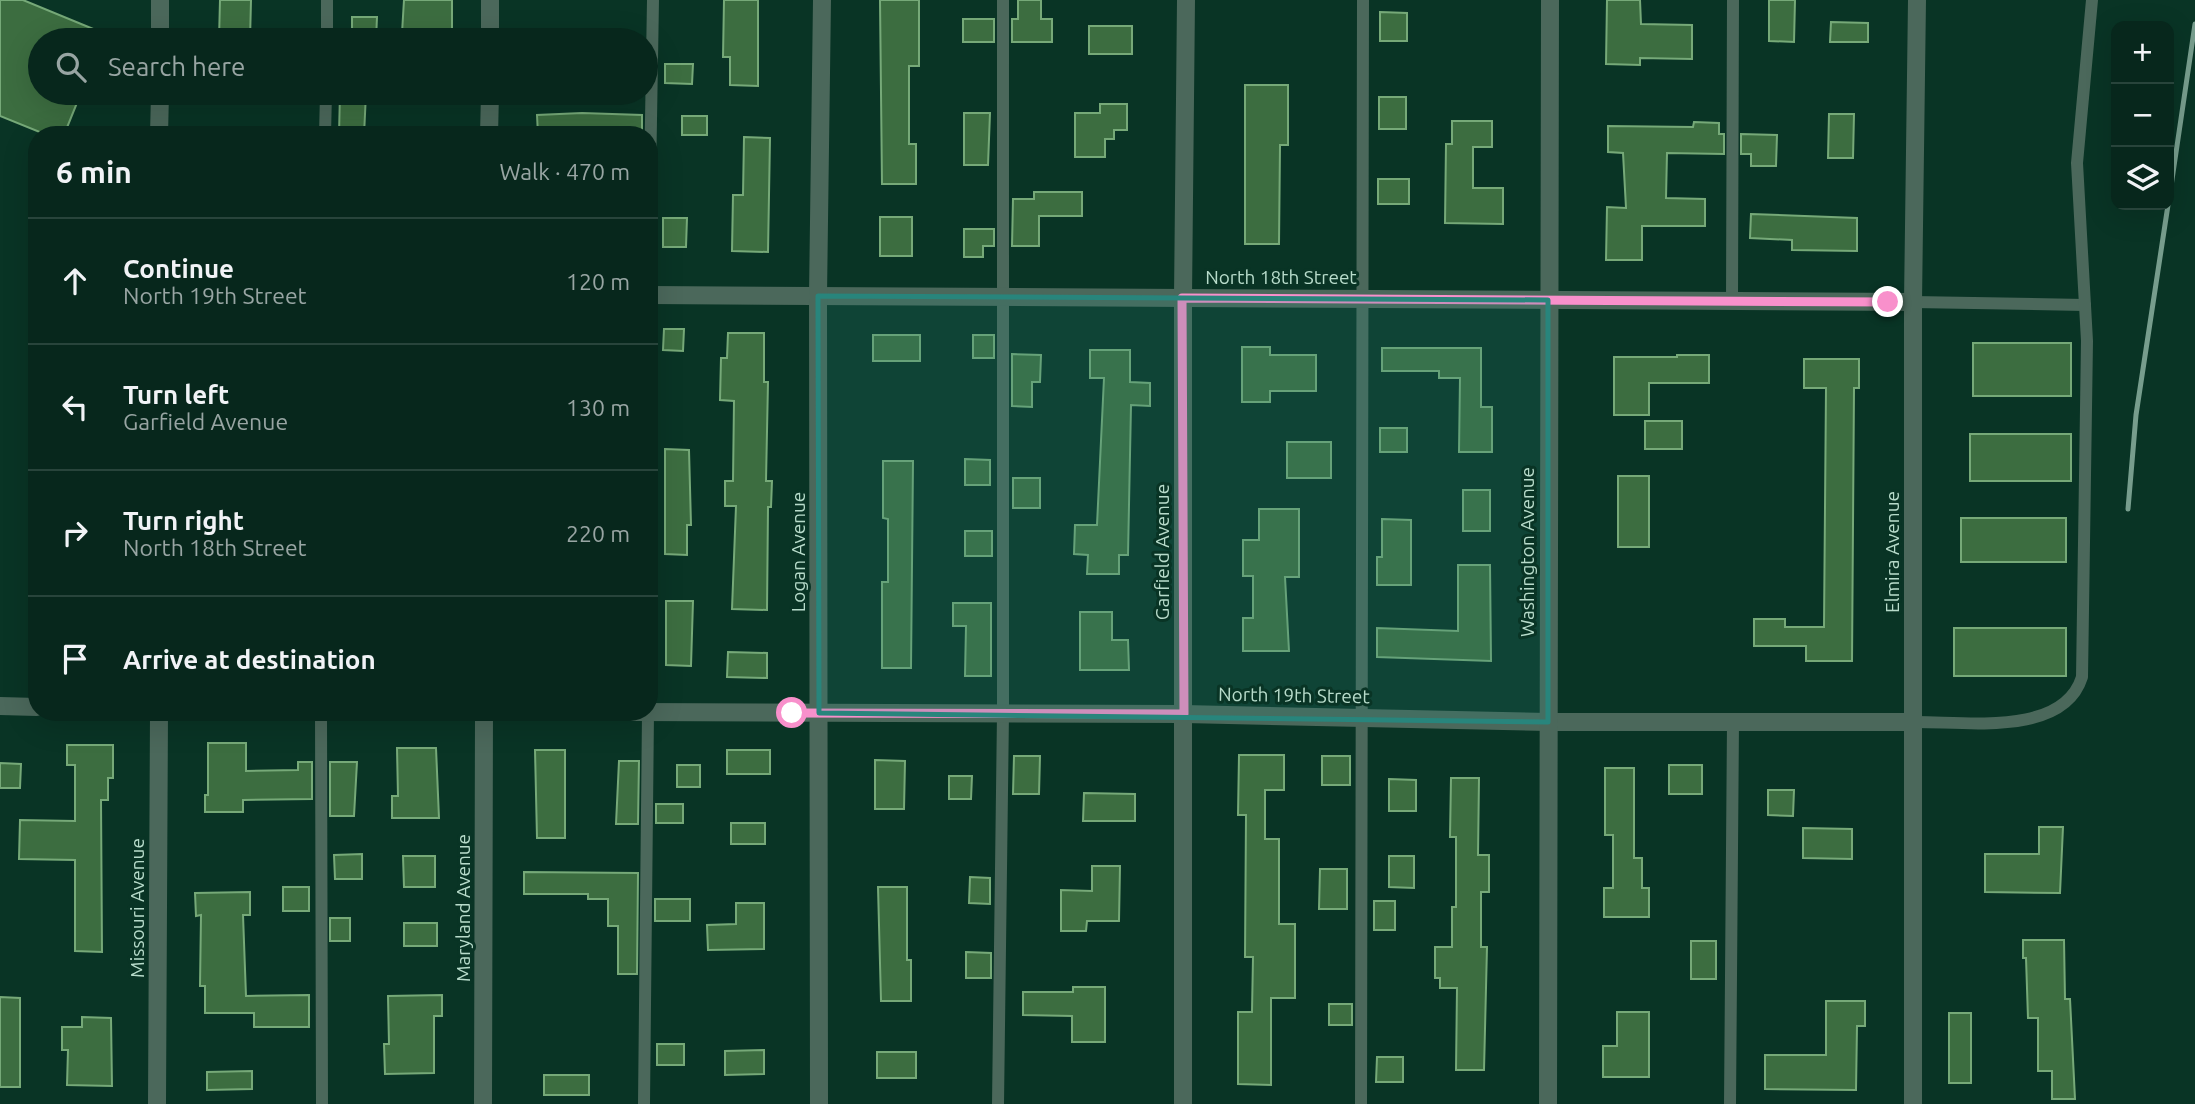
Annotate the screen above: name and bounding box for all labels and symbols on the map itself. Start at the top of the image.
street label: North 18th Street [1205,266,1357,288]
route end [1872,286,1903,317]
street label: Washington Avenue [1516,467,1538,637]
street label: Garfield Avenue [1151,484,1173,620]
street label: Elmira Avenue [1881,491,1903,613]
street label: Logan Avenue [787,492,809,612]
street label: North 19th Street [1218,683,1371,707]
route start [776,697,807,728]
street label: Maryland Avenue [452,834,474,982]
street label: Missouri Avenue [126,838,148,978]

